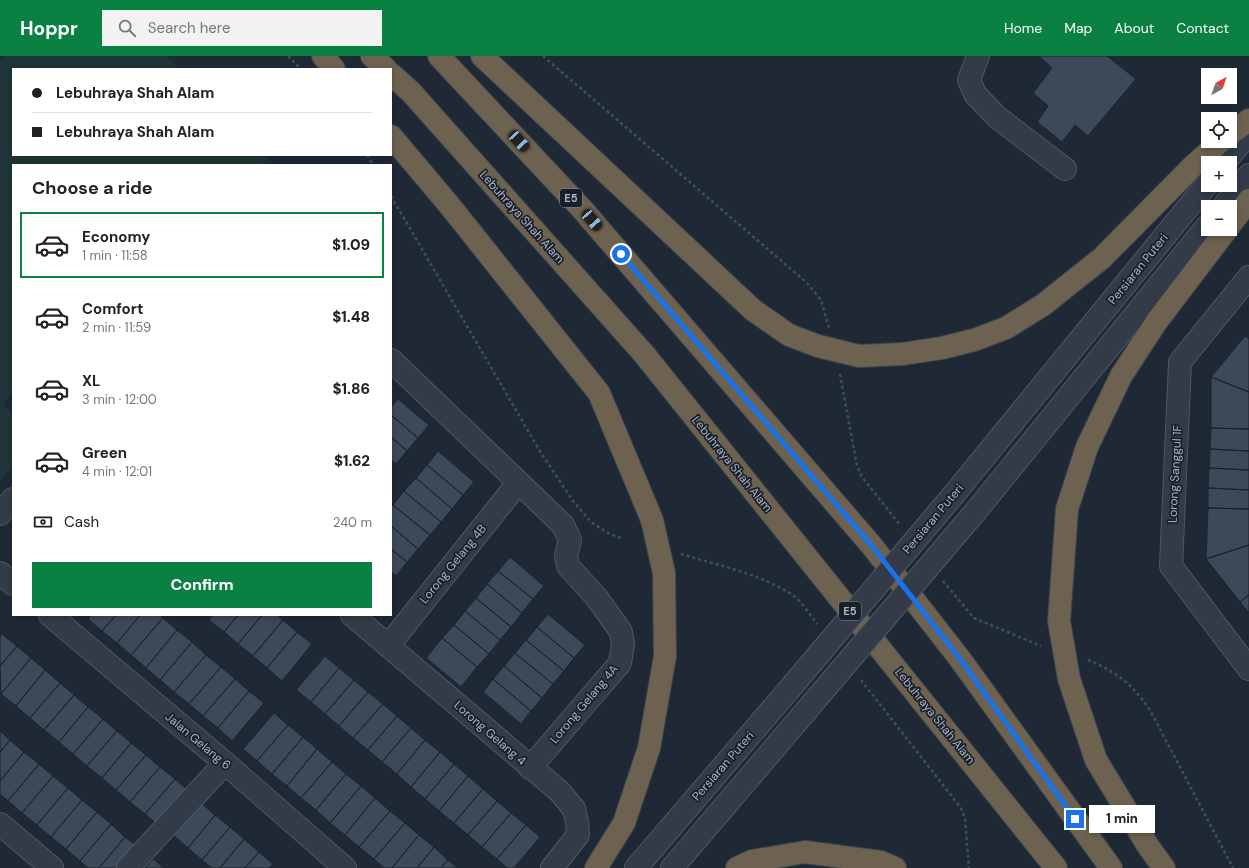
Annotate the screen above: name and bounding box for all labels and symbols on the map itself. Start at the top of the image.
north arrow [1201,68,1237,104]
car [506,128,532,154]
street label: Lebuhraya Shah Alam [476,167,568,267]
road number: E5 [560,189,582,207]
car [580,207,604,233]
street label: Persiaran Puteri [1104,230,1172,308]
route start [612,245,630,263]
street label: Lebuhraya Shah Alam [688,413,776,515]
street label: Lorong Sanggul 1F [1164,424,1186,523]
street label: Persiaran Puteri [899,480,967,557]
street label: Lorong Gelang 4B [416,521,490,607]
road number: E5 [839,602,861,620]
street label: Lorong Gelang 4A [546,661,622,747]
street label: Lebuhraya Shah Alam [891,665,979,767]
street label: Lorong Gelang 4 [451,697,529,769]
street label: Jalan Gelang 6 [162,709,234,773]
street label: Persiaran Puteri [688,728,758,804]
callout: 1 min [1089,805,1155,833]
route end [1066,810,1084,828]

